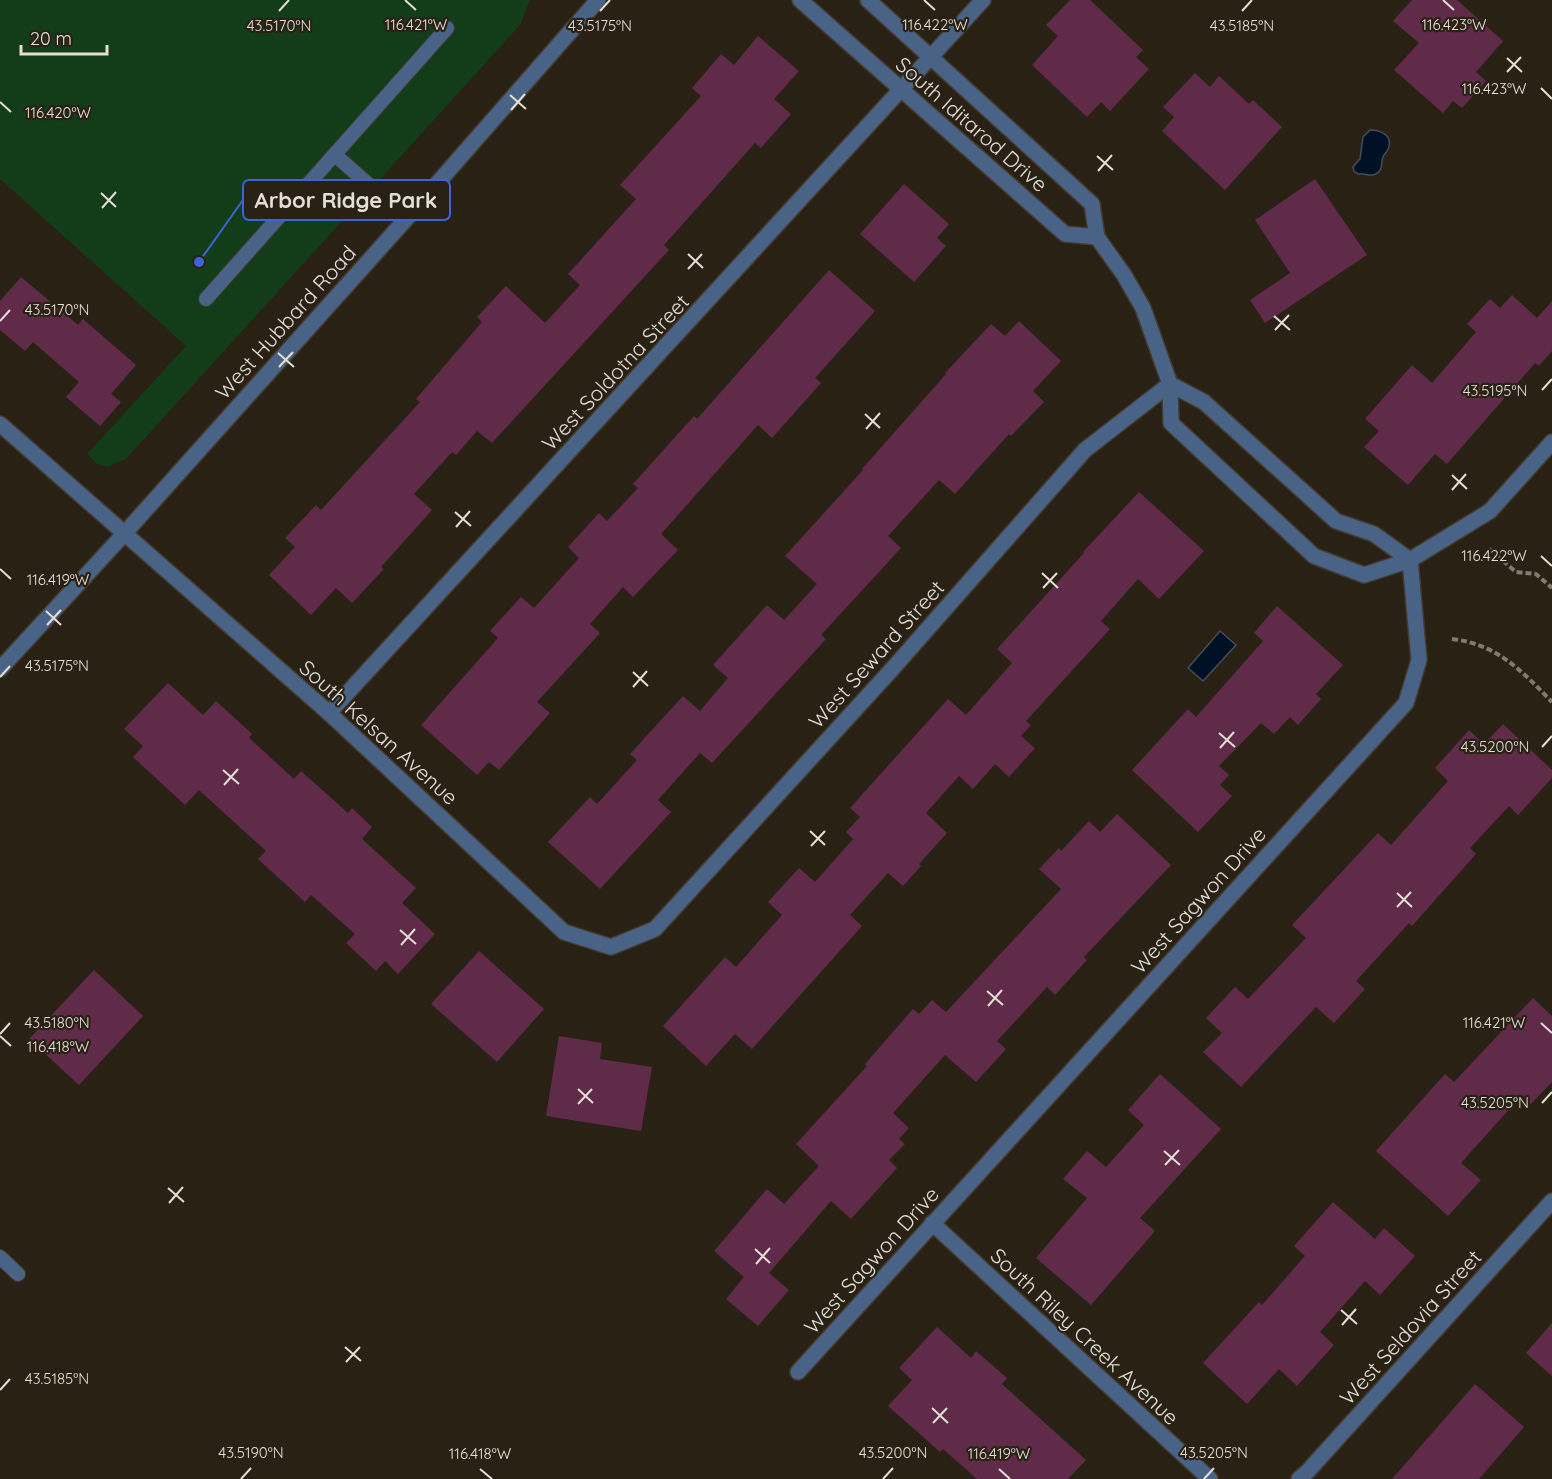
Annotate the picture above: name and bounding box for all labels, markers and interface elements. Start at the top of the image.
text: 116.421°W [385,15,448,34]
text: 116.422°W [902,15,968,34]
text: 116.423°W [1422,15,1487,34]
text: 43.5170°N [247,16,311,35]
text: 43.5175°N [568,16,632,35]
text: 43.5185°N [1210,16,1274,35]
scale bar [21,18,106,56]
text: 20 m [30,27,72,50]
street label: South Iditarod Drive [891,51,1053,197]
text: 116.423°W [1462,79,1527,98]
text: 116.420°W [25,103,92,122]
callout: Arbor Ridge Park [243,180,450,220]
text: Arbor Ridge Park [255,186,437,214]
street label: West Hubbard Road [209,240,361,404]
street label: West Soldotna Street [536,288,694,456]
text: 43.5170°N [25,300,89,319]
text: 43.5195°N [1463,381,1527,400]
text: 116.422°W [1461,546,1527,565]
text: 116.419°W [27,570,90,589]
street label: West Seward Street [803,575,949,733]
street label: South Kelsan Avenue [294,654,464,810]
text: 43.5175°N [25,656,89,675]
text: 43.5200°N [1461,737,1529,756]
street label: West Sagwon Drive [1125,821,1271,979]
text: 43.5180°N [24,1013,90,1032]
text: 116.421°W [1463,1013,1526,1032]
text: 116.418°W [27,1037,90,1056]
text: 43.5205°N [1461,1093,1529,1112]
street label: West Sagwon Drive [798,1181,944,1339]
street label: South Riley Creek Avenue [986,1242,1184,1430]
street label: West Seldovia Street [1334,1244,1486,1410]
text: 43.5185°N [25,1369,89,1388]
text: 43.5190°N [218,1443,284,1462]
text: 43.5200°N [859,1443,927,1462]
text: 43.5205°N [1180,1443,1248,1462]
text: 116.418°W [449,1444,512,1463]
text: 116.419°W [968,1444,1031,1463]

